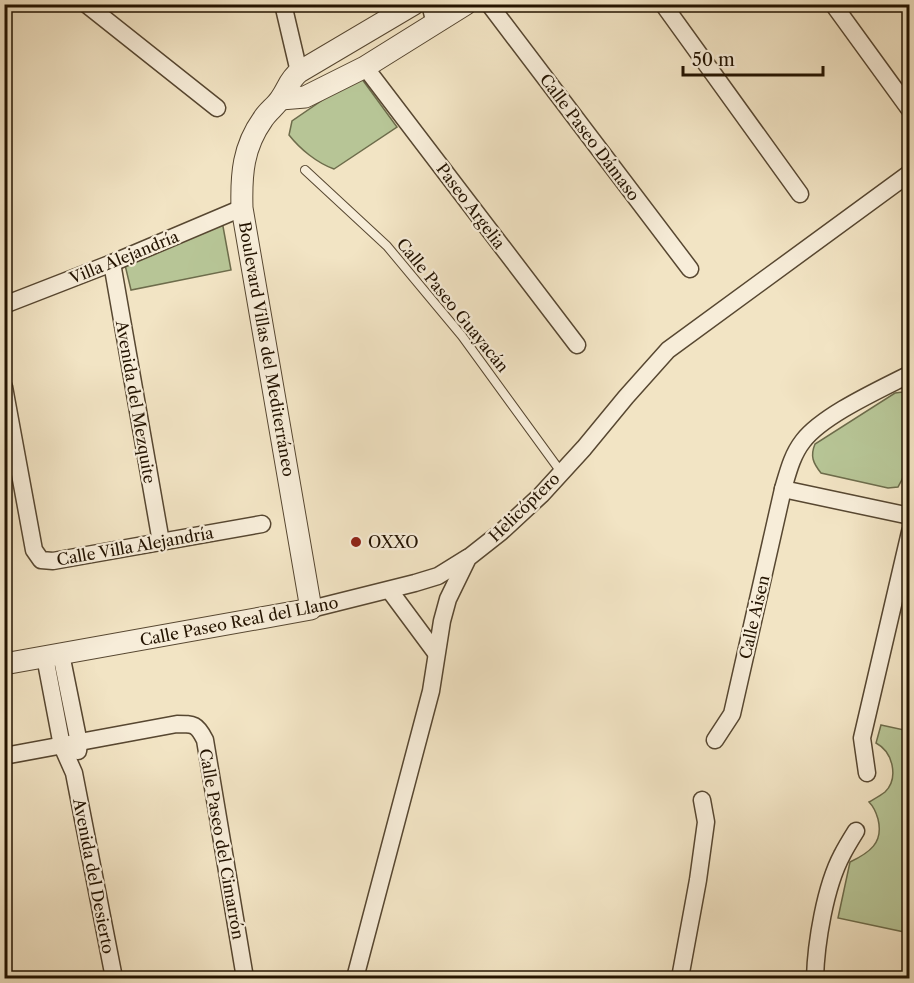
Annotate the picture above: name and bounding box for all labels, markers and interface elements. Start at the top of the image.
scale bar [683,39,822,77]
text: 50 m [692,49,735,71]
street label: Calle Paseo Dámaso [536,70,644,205]
street label: Paseo Argelia [432,159,510,253]
street label: Boulevard Villas del Mediterráneo [235,220,299,478]
street label: Villa Alejandría [65,226,182,288]
street label: Calle Paseo Guayacán [393,234,513,376]
street label: Avenida del Mezquite [112,318,160,485]
street label: Helicóptero [484,468,564,546]
street label: Calle Villa Alejandría [55,522,216,570]
place label: OXXO [368,532,419,552]
marker: OXXO [349,535,363,549]
street label: Calle Aisen [735,573,773,661]
street label: Calle Paseo Real del Llano [138,592,340,650]
street label: Calle Paseo del Cimarrón [195,747,249,941]
street label: Avenida del Desierto [69,796,119,956]

